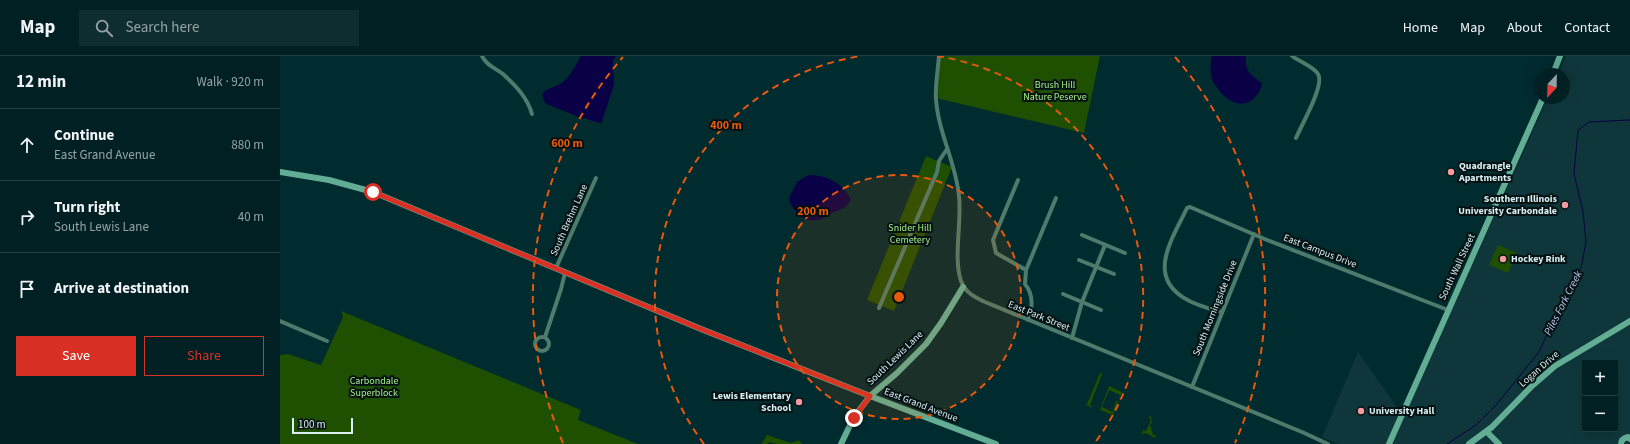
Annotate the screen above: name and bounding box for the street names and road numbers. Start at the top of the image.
street label: South Brehm Lane [547,182,591,258]
street label: East Campus Drive [1281,231,1359,271]
street label: South Wall Street [1435,231,1479,303]
street label: South Morningside Drive [1189,258,1241,358]
street label: East Park Street [1006,297,1073,335]
street label: South Lewis Lane [864,328,926,388]
street label: Logan Drive [1516,348,1562,390]
street label: East Grand Avenue [882,384,960,426]

